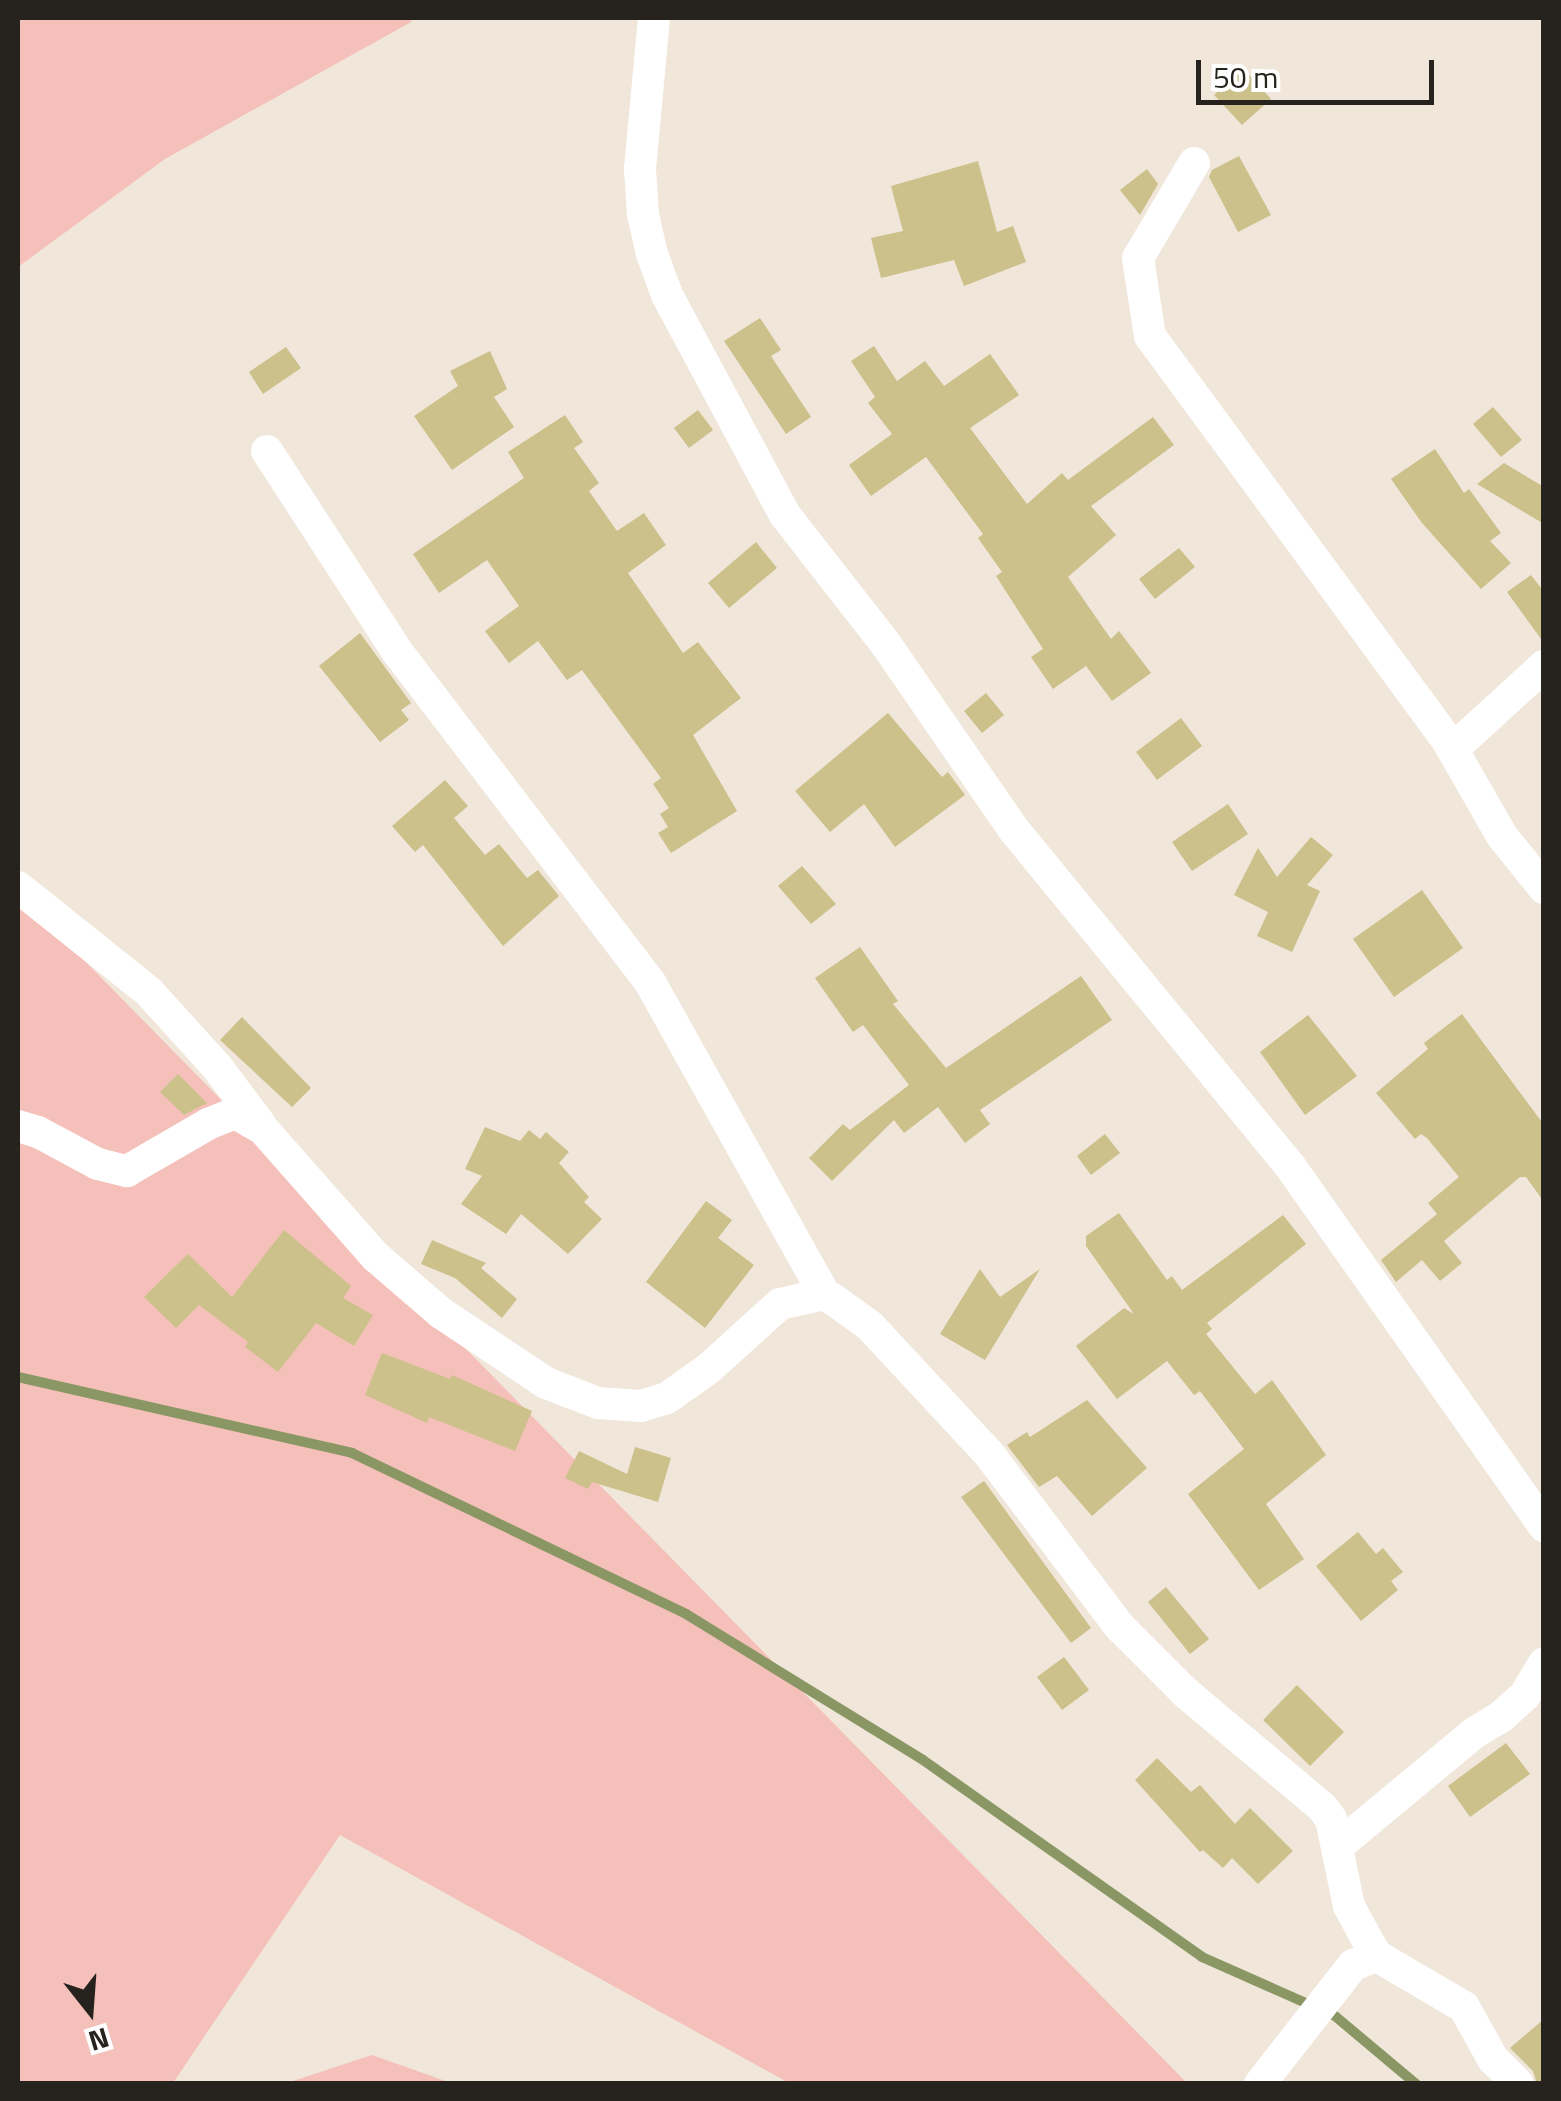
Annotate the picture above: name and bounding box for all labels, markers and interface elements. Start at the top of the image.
scale bar [1201,40,1438,102]
text: 50 m [1213,54,1278,100]
north arrow [40,1961,140,2061]
text: N [83,2017,114,2064]

